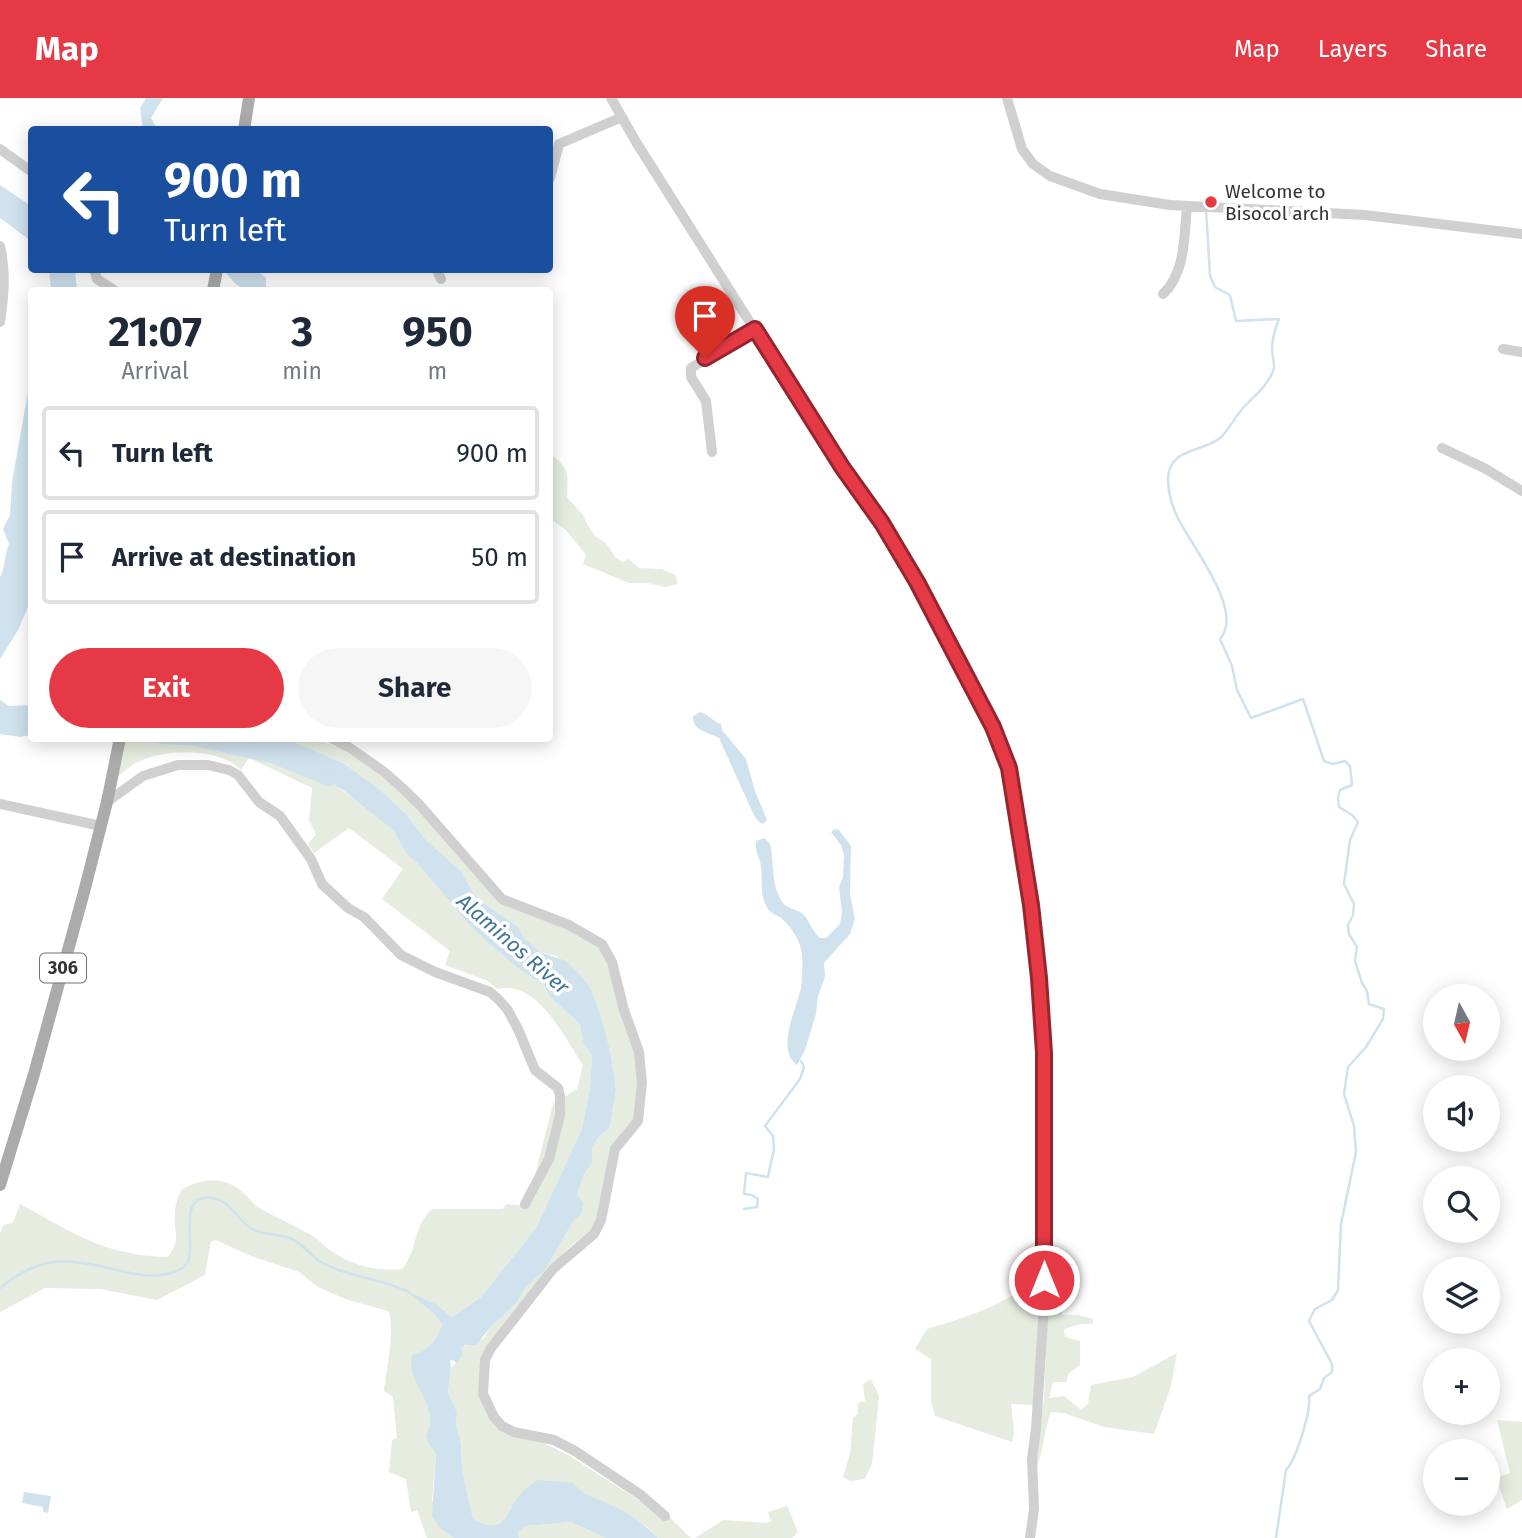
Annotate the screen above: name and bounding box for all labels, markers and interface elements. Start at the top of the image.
text: Map [35,29,99,69]
text: Map [1234,35,1280,63]
text: Layers [1318,35,1387,63]
text: Share [1425,35,1487,63]
text: 900 m [164,151,302,210]
icon: left [49,154,140,245]
place label: Welcome to Bisocol arch [1225,180,1330,225]
marker: Welcome to Bisocol arch [1203,194,1219,210]
text: Turn left [164,211,286,249]
pin [675,286,735,358]
icon: arrive [686,297,724,335]
text: 21:07 [108,307,202,357]
text: 3 [291,307,313,357]
text: 950 [402,307,473,357]
text: Arrival [121,357,189,385]
text: min [282,357,322,385]
text: m [428,357,447,385]
icon: left [53,434,91,472]
text: Turn left [112,438,213,469]
text: 900 m [456,438,528,469]
icon: arrive [53,538,91,576]
text: Arrive at destination [112,542,356,573]
text: 50 m [471,542,528,573]
button: Exit [49,648,284,728]
button: Share [298,648,532,728]
water label: Alaminos River [451,888,575,1000]
road number: 306 [40,954,86,982]
north arrow [1423,984,1500,1060]
map controls [1423,984,1500,1516]
button: sound [1423,1075,1500,1152]
button: search [1423,1166,1500,1243]
position arrow [1007,1243,1081,1317]
button: layers [1423,1257,1500,1334]
button: + [1423,1348,1500,1425]
button: − [1423,1439,1500,1516]

